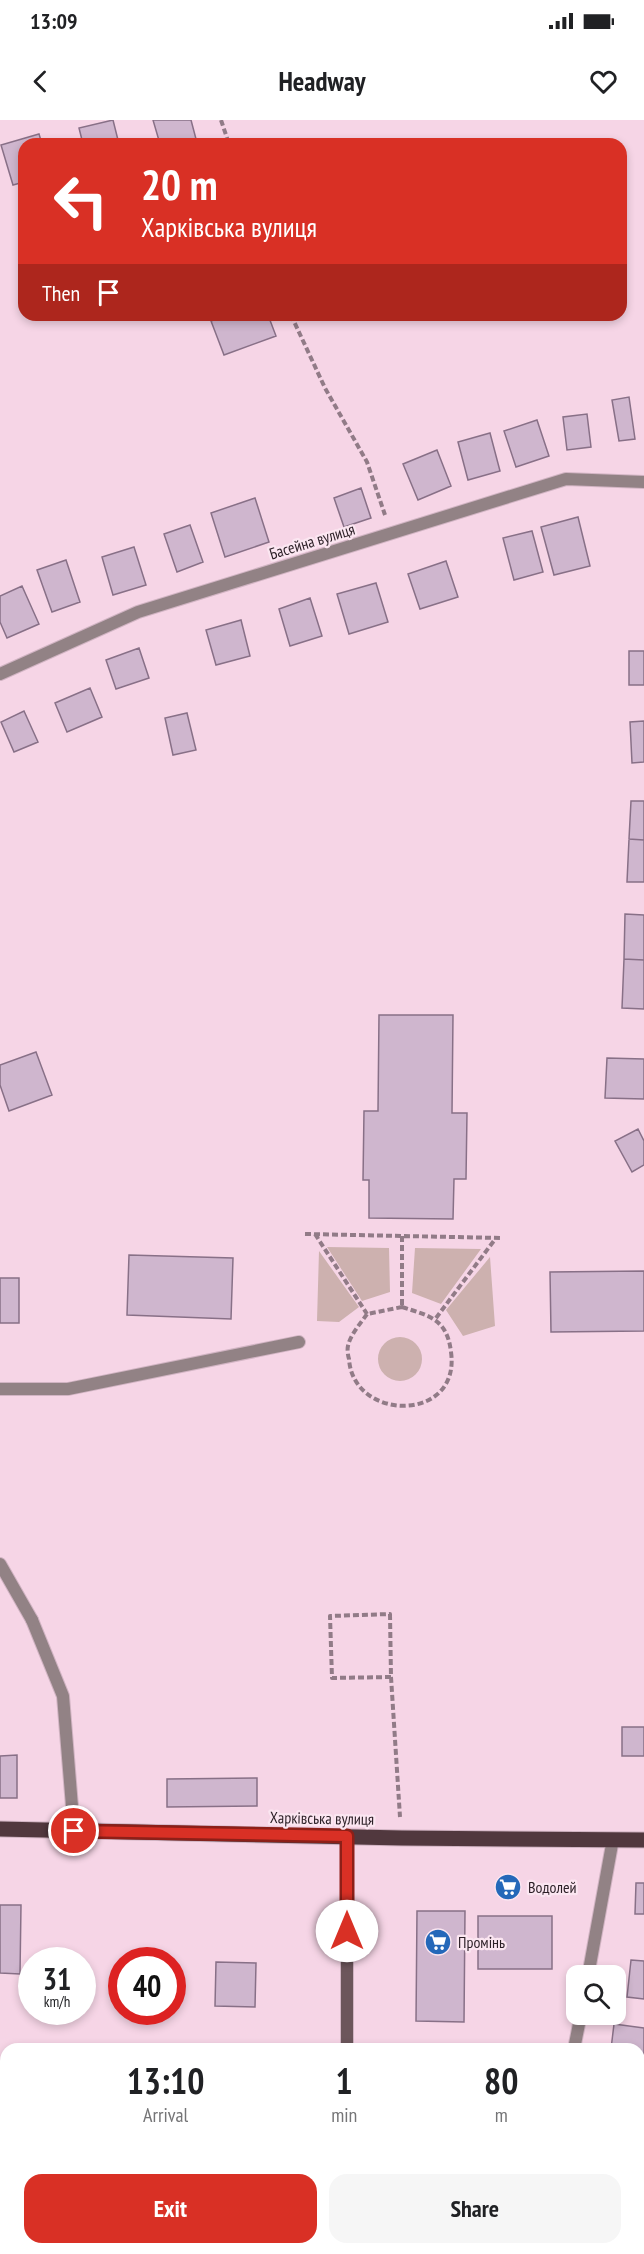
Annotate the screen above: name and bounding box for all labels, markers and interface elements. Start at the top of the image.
text: 13:09 [30,7,78,35]
text: Headway [278,64,366,98]
icon: back [24,65,57,98]
icon: heart [587,65,620,98]
text: 20 m [141,157,218,212]
icon: left [42,162,120,240]
text: Харківська вулиця [141,210,317,244]
icon: arrive [92,276,125,309]
text: Then [42,279,80,307]
street label: Басейна вулиця [267,519,357,563]
pin [48,1805,99,1856]
street label: Харківська вулиця [270,1807,374,1829]
icon: arrive [57,1814,90,1847]
supermarket icon: Водолей [493,1872,523,1902]
place label: Водолей [528,1877,577,1897]
position arrow [315,1899,379,1963]
supermarket icon: Промінь [423,1927,453,1957]
place label: Промінь [458,1932,505,1952]
speed limit sign: 40 [108,1947,186,2025]
text: 31 [43,1959,71,1998]
map controls [566,1965,626,2025]
button: search [566,1965,626,2025]
text: km/h [44,1992,70,2011]
text: 13:10 [127,2057,205,2104]
text: 1 [336,2057,353,2104]
text: 80 [484,2057,518,2104]
text: Arrival [143,2102,188,2128]
text: min [331,2102,357,2128]
text: m [495,2102,508,2128]
button: Exit [24,2174,317,2243]
button: Share [329,2174,621,2243]

